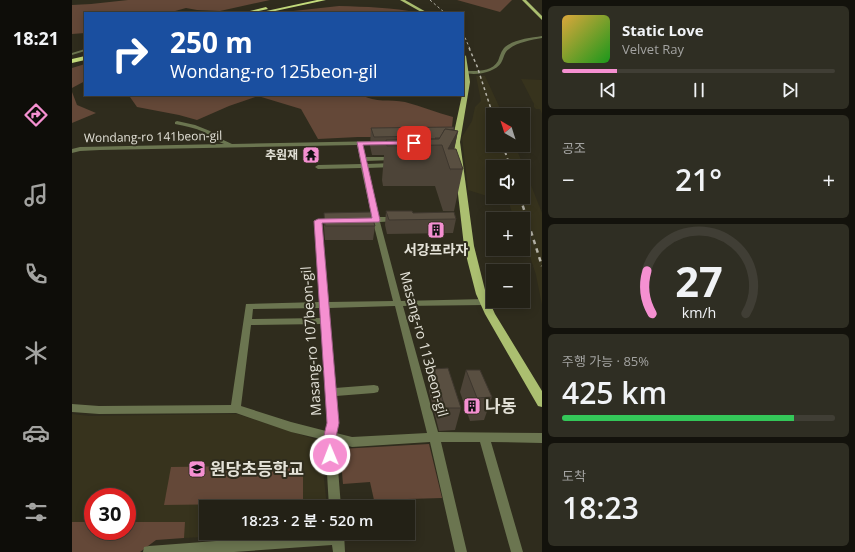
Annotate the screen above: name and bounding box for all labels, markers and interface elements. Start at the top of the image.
text: Static Love [622,20,704,40]
text: 250 m [170,23,253,61]
text: 18:21 [13,26,59,50]
icon: right [104,28,156,80]
text: Velvet Ray [622,40,684,58]
text: Wondang-ro 125beon-gil [170,59,377,83]
icon: previous [597,79,619,101]
icon: pause [688,79,710,101]
icon: next [779,79,801,101]
icon: directions [22,101,50,129]
north arrow [486,108,530,152]
map controls [486,108,530,308]
pin [397,126,431,160]
street label: Wondang-ro 141beon-gil [84,127,222,146]
icon: arrive [403,132,425,154]
text: 공조 [562,139,586,157]
temple icon: 추원재 [301,145,321,165]
place label: 추원재 [265,146,298,163]
text: 21° [675,159,722,200]
button: sound [486,160,530,204]
text: − [562,164,575,194]
text: + [822,164,835,194]
icon: music [22,181,50,209]
button: + [486,212,530,256]
building icon: 서강프라자 [426,220,446,240]
place label: 서강프라자 [404,240,468,259]
text: 27 [675,253,722,309]
icon: phone [22,260,50,288]
button: − [486,264,530,308]
street label: Masang-ro 107beon-gil [296,266,325,416]
street label: Masang-ro 113beon-gil [396,269,453,419]
text: km/h [681,303,716,322]
icon: climate [22,339,50,367]
text: 주행 가능 · 85% [562,352,649,370]
text: 425 km [562,372,667,413]
place label: 나동 [485,394,517,417]
building icon: 나동 [462,396,482,416]
icon: car [22,419,50,447]
position arrow [309,434,351,476]
place label: 원당초등학교 [210,457,304,480]
school or university icon: 원당초등학교 [187,459,207,479]
text: 도착 [562,467,586,485]
text: 18:23 [562,487,639,528]
speed limit sign: 30 [84,488,136,540]
icon: filters [22,498,50,526]
text: 18:23 · 2 분 · 520 m [241,510,373,530]

